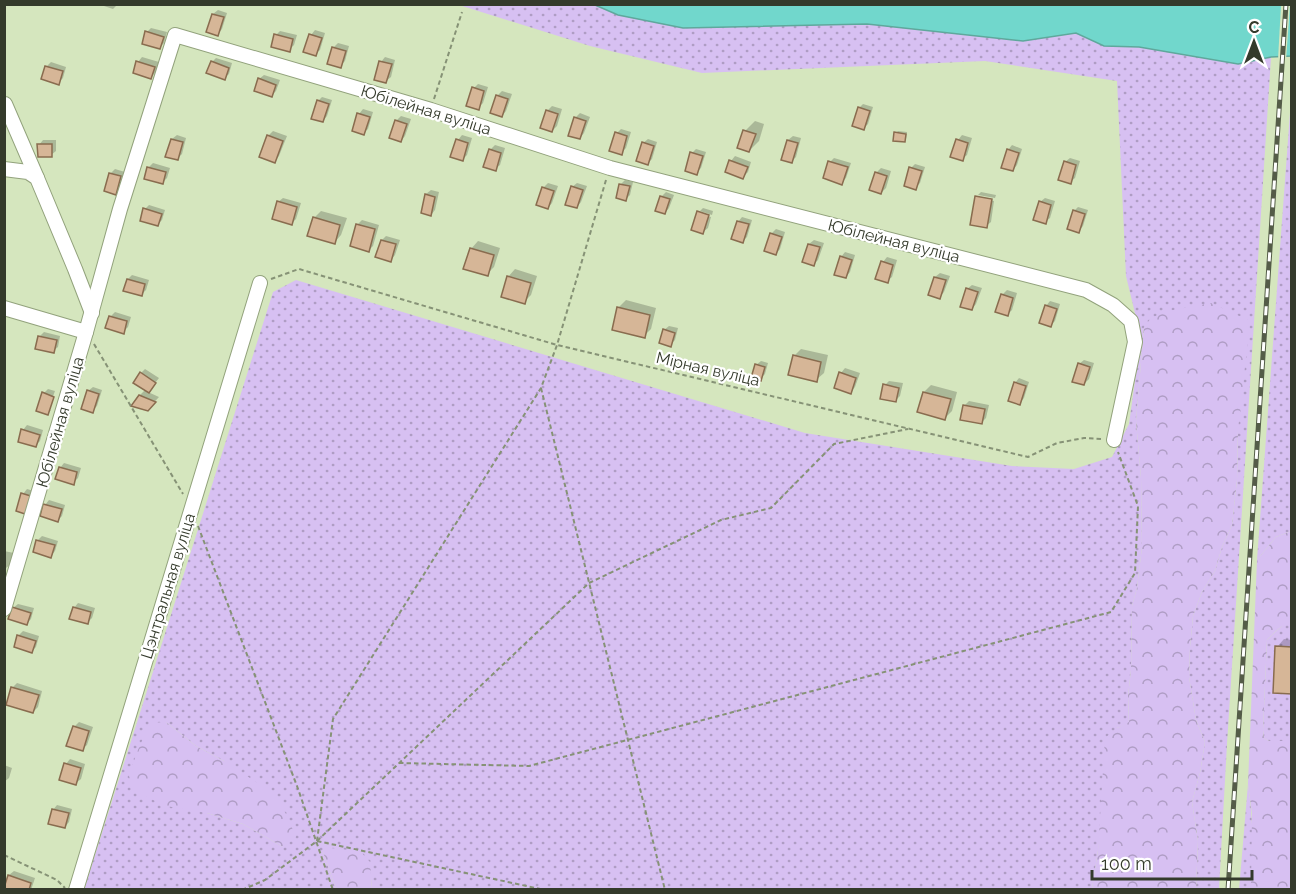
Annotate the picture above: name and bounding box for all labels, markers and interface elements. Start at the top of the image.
north arrow [1224,12,1284,72]
text: С [1249,18,1260,37]
street label: Юбілейная вуліца [359,81,493,139]
street label: Юбілейная вуліца [826,215,962,267]
street label: Мірная вуліца [654,348,762,390]
street label: Юбілейная вуліца [32,354,88,490]
street label: Цэнтральная вуліца [137,511,199,661]
scale bar [1092,843,1252,881]
text: 100 m [1101,853,1152,874]

